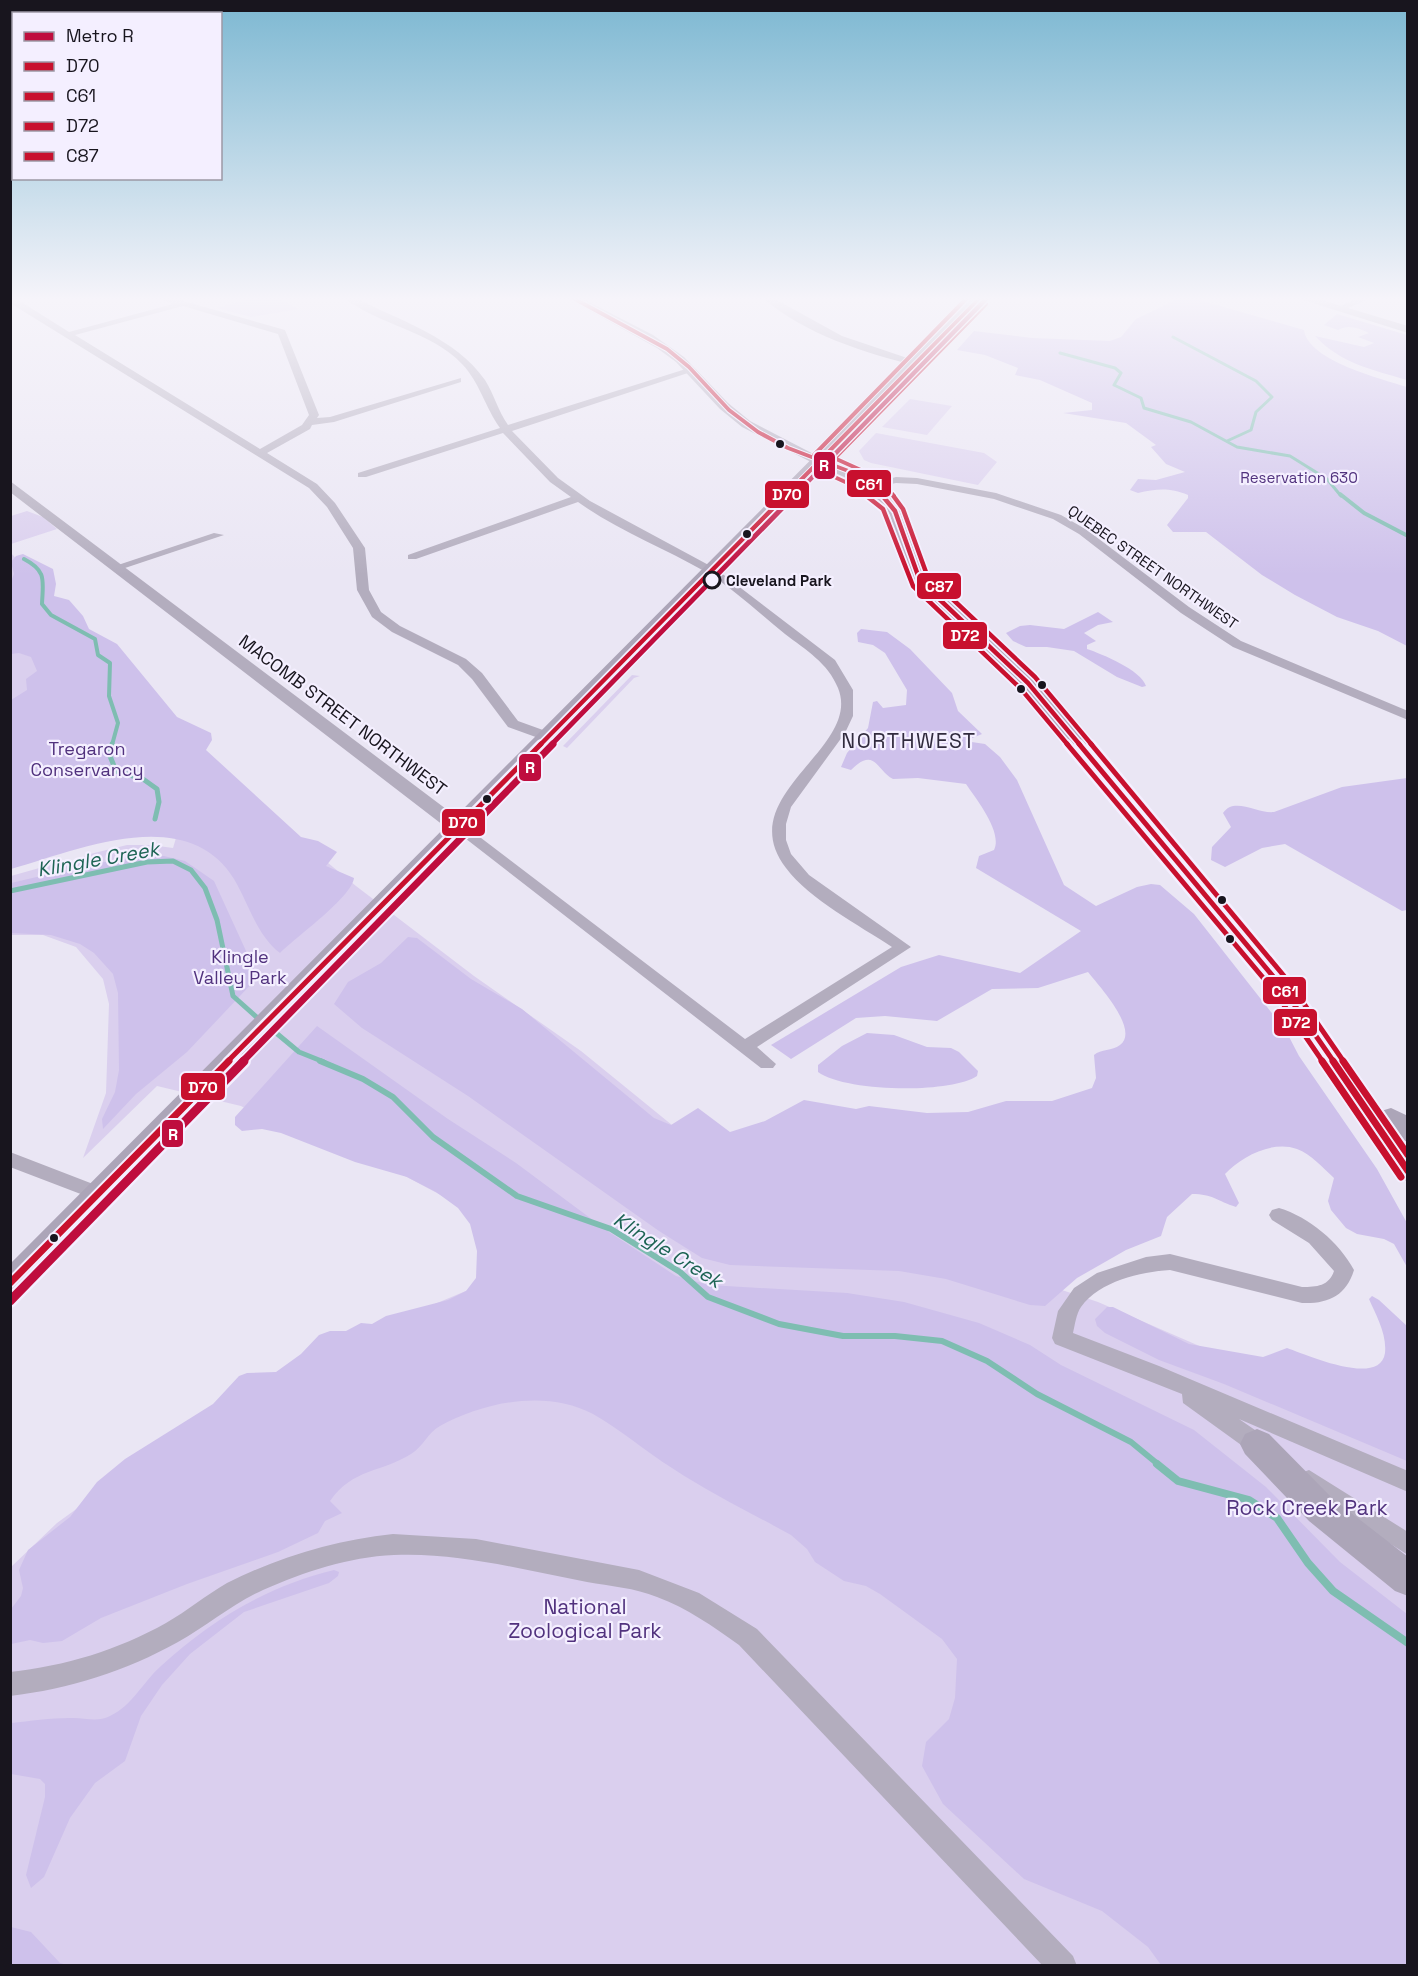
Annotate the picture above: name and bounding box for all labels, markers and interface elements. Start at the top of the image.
legend [12,12,222,180]
text: Metro R [66,24,134,47]
text: D70 [66,54,100,77]
text: C61 [66,84,96,107]
text: D72 [66,114,99,137]
text: C87 [66,144,99,167]
unlabelled marker [774,438,786,450]
line badge: R [813,451,836,480]
text: R [819,455,829,476]
park label: Reservation 630 [1240,468,1358,487]
line badge: C61 [846,469,892,498]
text: C61 [855,474,883,495]
line badge: D70 [764,480,810,509]
text: D70 [772,484,802,505]
street label: QUEBEC STREET NORTHWEST [1064,501,1242,633]
unlabelled marker [741,528,753,540]
marker: Cleveland Park [703,571,721,589]
place label: Cleveland Park [726,571,833,590]
line badge: C87 [916,572,962,600]
text: C87 [925,576,953,597]
line badge: D72 [942,621,988,650]
text: D72 [951,625,979,646]
street label: MACOMB STREET NORTHWEST [234,629,452,801]
unlabelled marker [1036,679,1048,691]
unlabelled marker [1015,683,1027,695]
district label: NORTHWEST [841,727,977,754]
park label: Tregaron Conservancy [30,737,144,781]
line badge: R [518,753,542,782]
text: R [525,757,535,778]
unlabelled marker [481,793,493,805]
line badge: D70 [441,808,486,837]
text: D70 [448,812,478,833]
water label: Klingle Creek [35,835,163,883]
unlabelled marker [1216,894,1228,906]
unlabelled marker [1224,933,1236,945]
park label: Klingle Valley Park [193,945,287,989]
line badge: C61 [1262,976,1307,1005]
text: C61 [1271,981,1299,1002]
line badge: D72 [1273,1008,1318,1037]
text: D72 [1282,1012,1310,1033]
line badge: D70 [180,1072,226,1101]
text: D70 [188,1077,218,1098]
line badge: R [161,1119,184,1148]
text: R [168,1124,178,1145]
water label: Klingle Creek [609,1206,729,1295]
unlabelled marker [48,1232,60,1244]
park label: Rock Creek Park [1226,1494,1388,1521]
park label: National Zoological Park [508,1593,662,1644]

